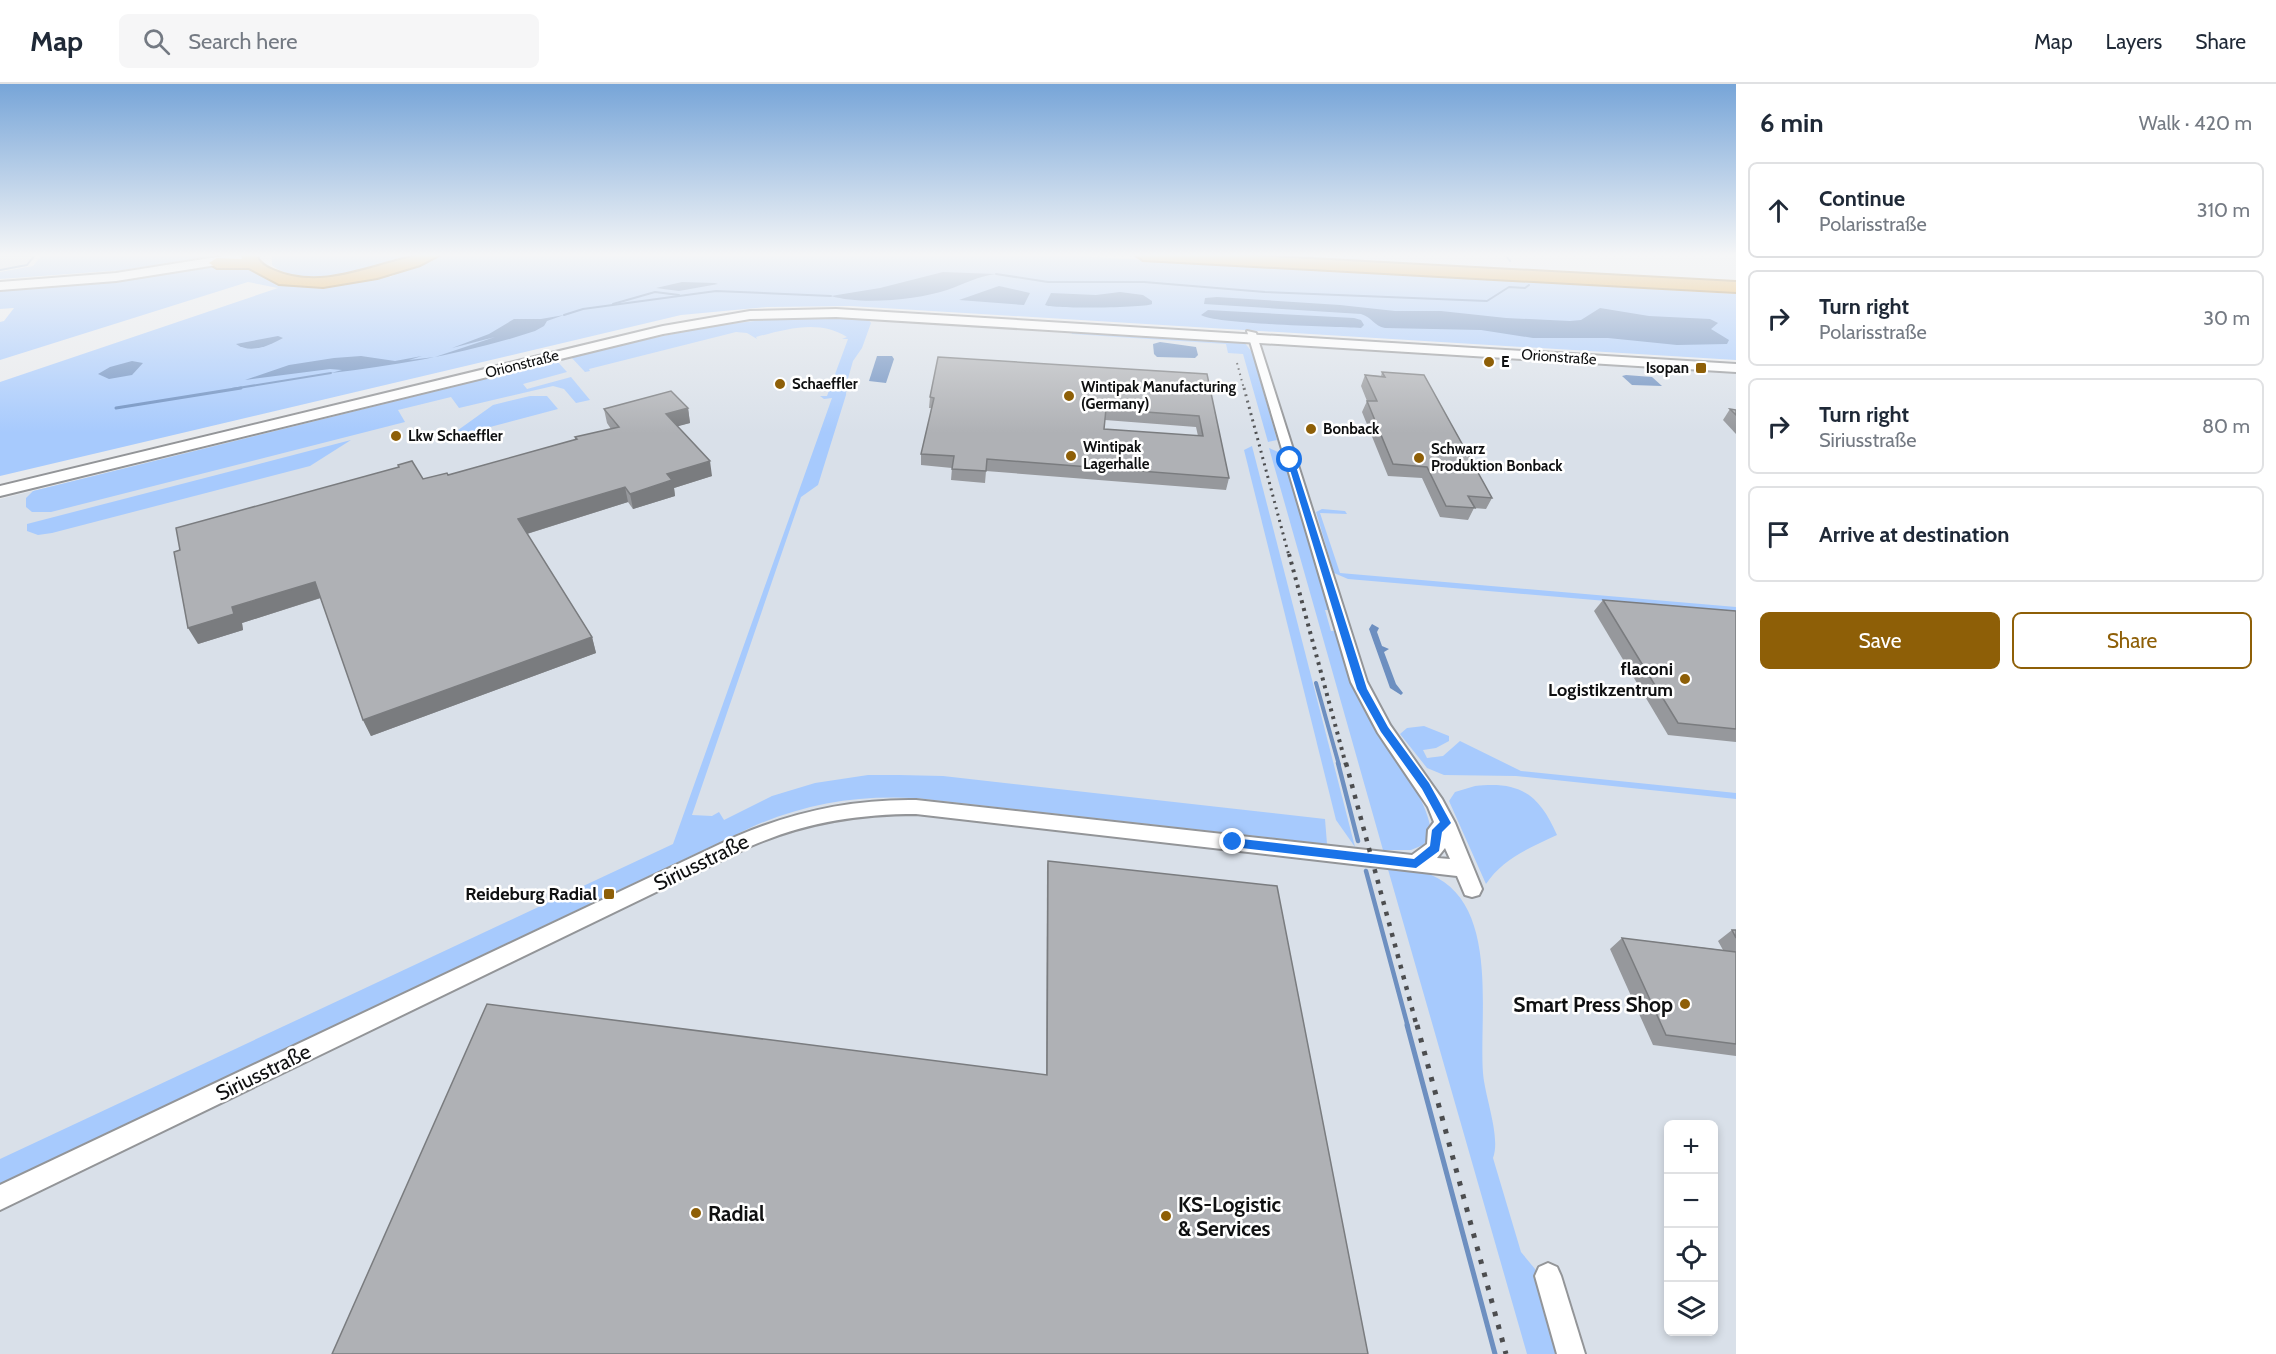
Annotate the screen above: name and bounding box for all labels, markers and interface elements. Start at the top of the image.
search box [119,14,539,68]
text: Map [30,24,83,58]
icon: search [140,25,173,58]
text: Search here [188,28,297,55]
text: Map [2034,29,2073,54]
text: Layers [2106,29,2162,54]
text: Share [2195,29,2246,54]
text: 6 min [1760,107,1824,139]
text: Walk · 420 m [2139,111,2252,135]
text: Continue [1819,185,1905,212]
icon: ahead [1762,194,1795,227]
text: 310 m [2197,198,2250,222]
text: Polarisstraße [1819,212,1927,236]
text: Turn right [1819,293,1909,320]
icon: right [1762,302,1795,335]
text: 30 m [2203,306,2250,330]
text: Polarisstraße [1819,320,1927,344]
street label: Orionstraße [1521,345,1598,369]
street label: Orionstraße [483,346,561,382]
place label: E [1501,353,1510,371]
marker: E [1482,355,1496,369]
place label: Isopan [1646,359,1689,377]
marker: Isopan [1694,361,1708,375]
place label: Schaeffler [792,375,858,393]
marker: Schaeffler [773,377,787,391]
place label: Wintipak Manufacturing (Germany) [1081,378,1237,413]
marker: Wintipak Manufacturing (Germany) [1062,389,1076,403]
text: Turn right [1819,401,1909,428]
icon: right [1762,410,1795,443]
text: 80 m [2202,414,2250,438]
place label: Bonback [1323,420,1380,438]
marker: Bonback [1304,422,1318,436]
place label: Lkw Schaeffler [408,427,503,445]
text: Siriusstraße [1819,428,1917,452]
marker: Lkw Schaeffler [389,429,403,443]
place label: Wintipak Lagerhalle [1083,438,1150,473]
place label: Schwarz Produktion Bonback [1431,440,1563,475]
route start [1276,446,1302,472]
marker: Wintipak Lagerhalle [1064,449,1078,463]
marker: Schwarz Produktion Bonback [1412,451,1426,465]
icon: arrive [1762,518,1795,551]
text: Arrive at destination [1819,521,2009,548]
button: Save [1760,612,2000,669]
button: Share [2012,612,2252,669]
place label: flaconi Logistikzentrum [1548,658,1673,701]
marker: flaconi Logistikzentrum [1678,672,1692,686]
street label: Siriusstraße [649,828,753,896]
route end [1219,828,1245,854]
place label: Reideburg Radial [465,883,597,905]
marker: Reideburg Radial [602,887,616,901]
place label: Smart Press Shop [1513,992,1673,1017]
marker: Smart Press Shop [1678,997,1692,1011]
street label: Siriusstraße [211,1038,315,1106]
map controls [1664,1120,1718,1336]
button: + [1664,1120,1718,1174]
button: − [1664,1174,1718,1228]
place label: KS-Logistic & Services [1178,1192,1282,1241]
place label: Radial [708,1201,765,1226]
marker: Radial [689,1206,703,1220]
marker: KS-Logistic & Services [1159,1209,1173,1223]
button: locate [1664,1228,1718,1282]
button: layers [1664,1282,1718,1336]

